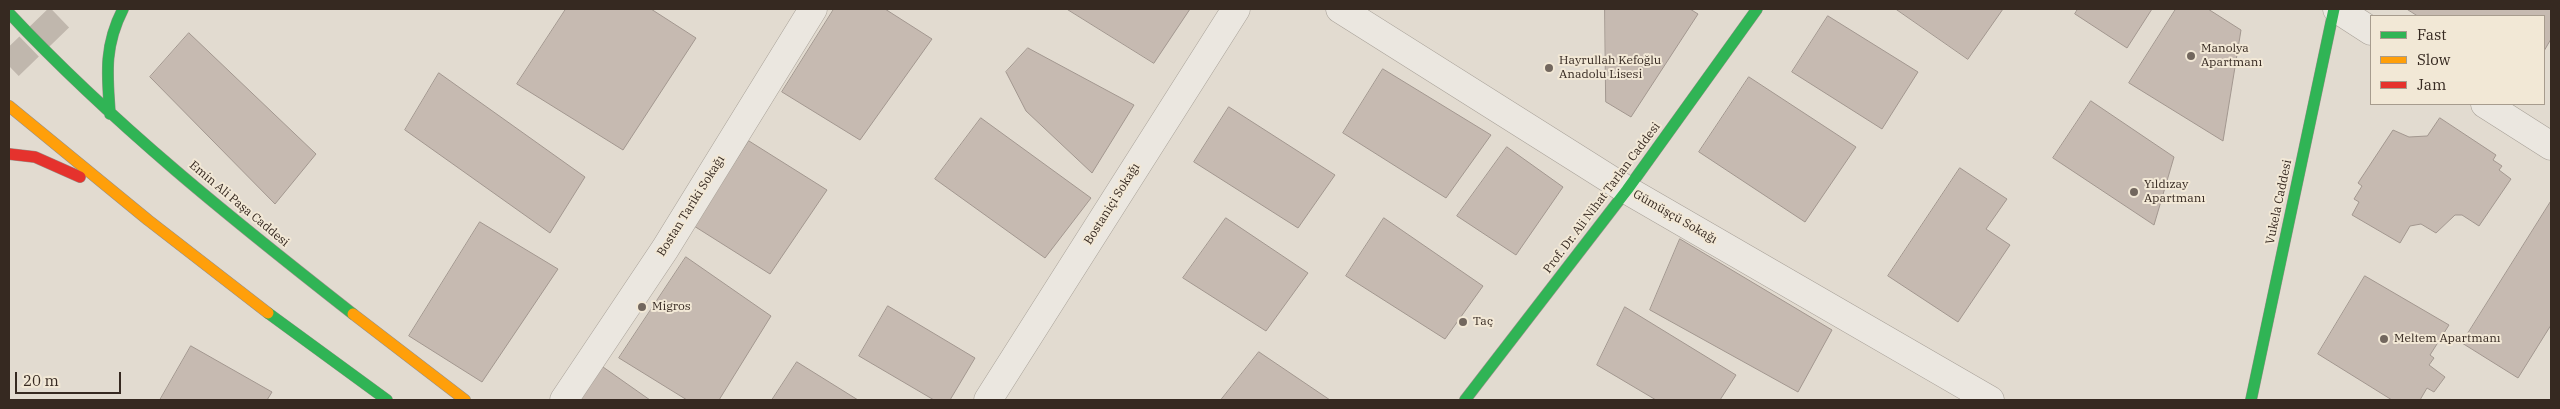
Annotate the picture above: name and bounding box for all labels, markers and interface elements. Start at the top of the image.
legend [2370,15,2545,105]
text: Fast [2417,25,2447,44]
place label: Manolya Apartmanı [2201,42,2262,70]
marker: Manolya Apartmanı [2185,50,2197,62]
text: Slow [2417,50,2450,69]
place label: Hayrullah Kefoğlu Anadolu Lisesi [1559,54,1661,82]
marker: Hayrullah Kefoğlu Anadolu Lisesi [1543,62,1555,74]
text: Jam [2417,75,2446,94]
street label: Prof. Dr. Ali Nihat Tarlan Caddesi [1541,120,1663,276]
street label: Bostan Tariki Sokağı [654,153,728,259]
street label: Emin Ali Paşa Caddesi [186,158,292,250]
street label: Vukela Caddesi [2263,158,2295,246]
street label: Bostaniçi Sokağı [1081,161,1143,247]
place label: Yıldızay Apartmanı [2144,178,2205,206]
marker: Yıldızay Apartmanı [2128,186,2140,198]
street label: Gümüşçü Sokağı [1630,187,1720,247]
place label: Migros [652,300,691,314]
marker: Migros [636,301,648,313]
place label: Taç [1473,315,1493,329]
marker: Taç [1457,316,1469,328]
place label: Meltem Apartmanı [2394,332,2501,346]
marker: Meltem Apartmanı [2378,333,2390,345]
scale bar [18,362,124,394]
text: 20 m [23,371,59,390]

